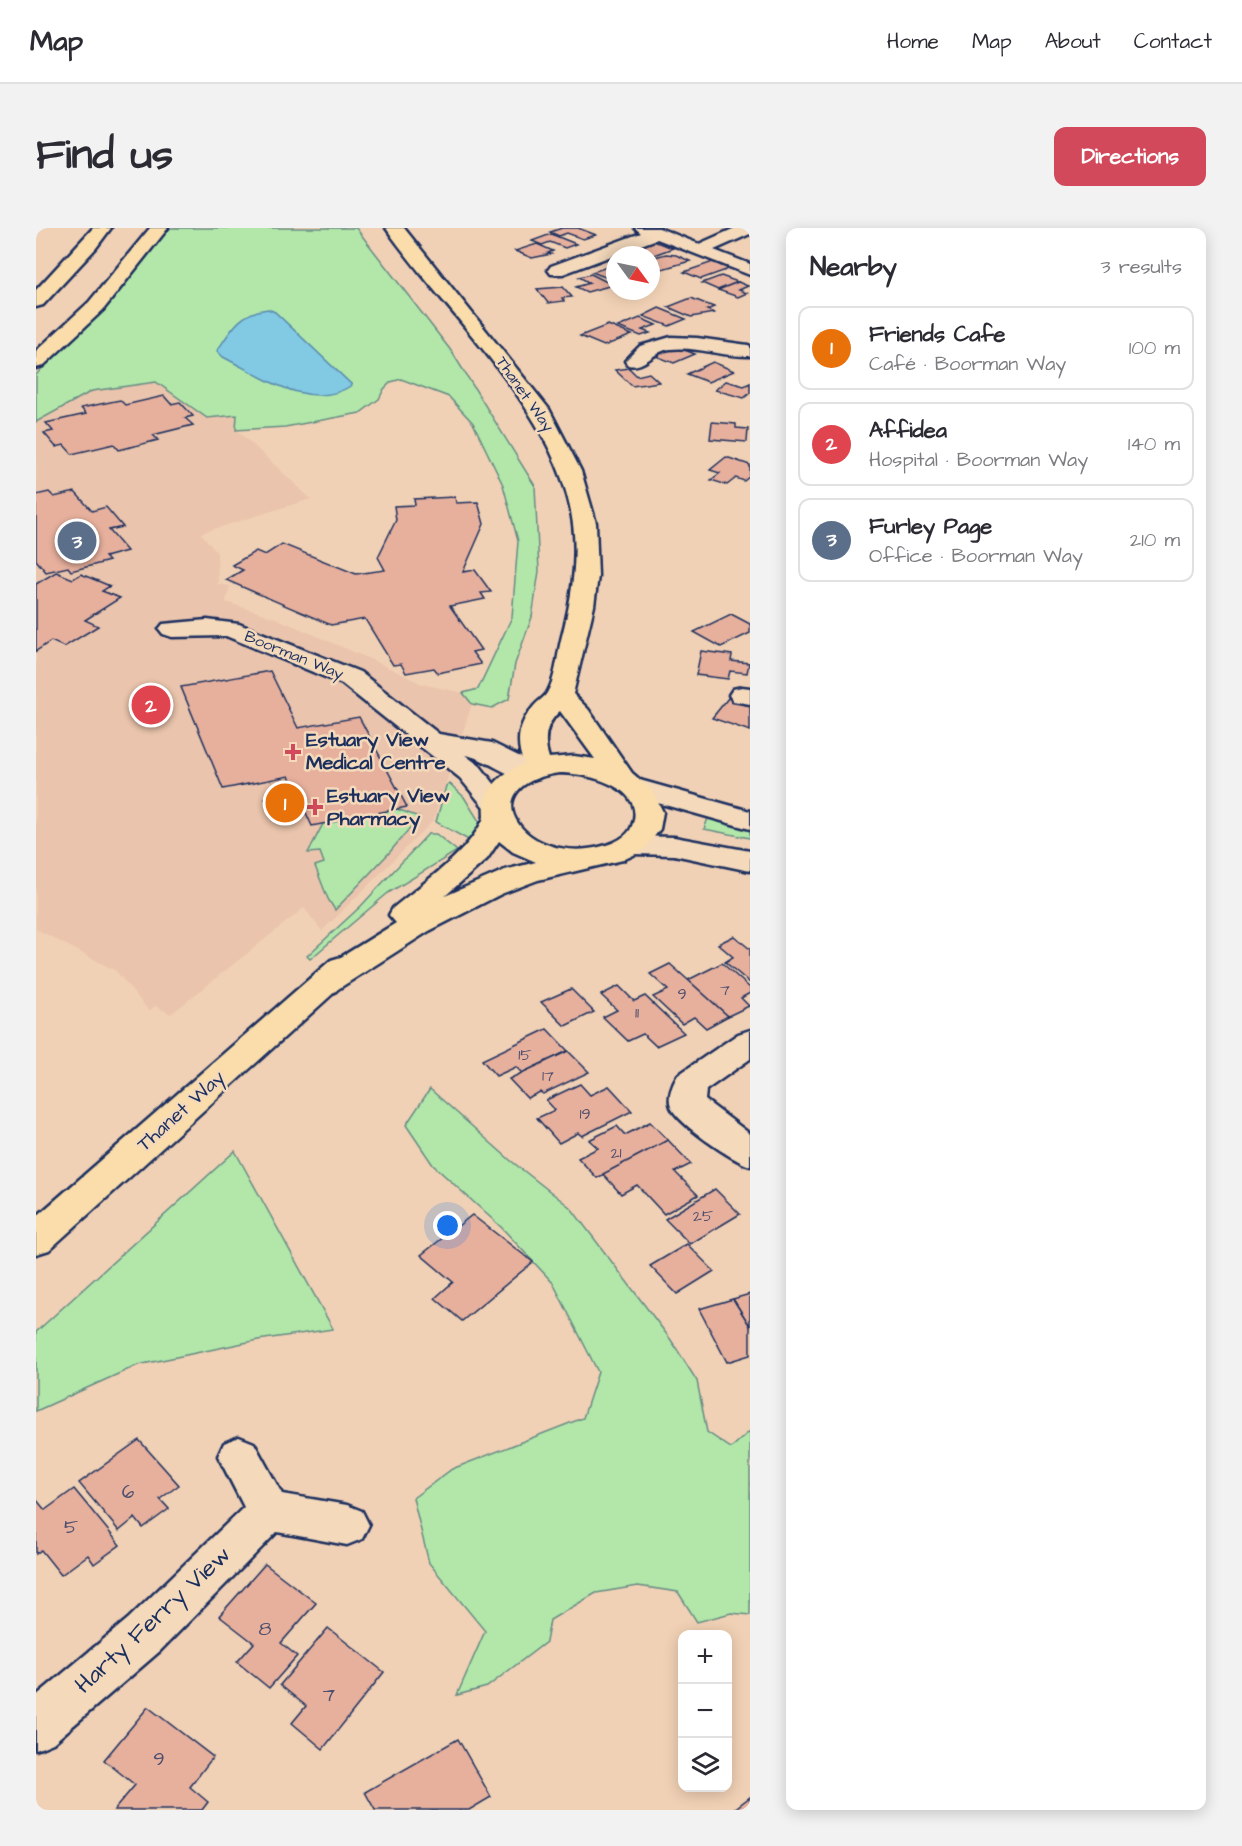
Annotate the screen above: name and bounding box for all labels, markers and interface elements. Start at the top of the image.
text: Map [30,22,83,61]
text: Home [887,27,939,56]
text: Map [972,27,1012,56]
text: About [1045,27,1101,56]
text: Contact [1134,27,1212,56]
text: Find us [36,127,173,185]
button: Directions [1054,127,1206,186]
north arrow [606,246,660,300]
text: Nearby [810,249,897,285]
text: 3 results [1100,253,1182,281]
text: Friends Cafe [869,319,1005,350]
text: 1 [830,334,833,362]
text: 100 m [1129,334,1180,362]
text: Café · Boorman Way [869,350,1066,378]
street label: Thanet Way [490,352,559,437]
text: Affidea [869,415,947,446]
text: 2 [826,430,837,458]
text: 140 m [1128,430,1180,458]
text: Hospital · Boorman Way [869,446,1088,474]
text: Furley Page [869,511,992,542]
pin: 3 [58,518,96,564]
text: 3 [826,526,837,554]
text: 210 m [1130,526,1180,554]
text: Office · Boorman Way [869,542,1083,570]
street label: Boorman Way [241,625,347,686]
pin: 2 [132,682,170,728]
place label: Estuary View Medical Centre [306,726,446,777]
marker: Estuary View Medical Centre [284,743,302,761]
pin: 1 [266,780,304,826]
place label: Estuary View Pharmacy [327,782,450,834]
marker: Estuary View Pharmacy [308,800,322,814]
house number: 7 [720,979,730,1001]
house number: 9 [677,983,687,1005]
house number: 11 [635,1002,639,1024]
house number: 15 [518,1044,532,1066]
street label: Thanet Way [131,1064,232,1159]
house number: 17 [542,1065,554,1087]
house number: 19 [579,1103,591,1125]
house number: 21 [610,1142,622,1164]
house number: 25 [693,1205,714,1227]
your location [433,1211,462,1240]
house number: 6 [122,1478,135,1506]
house number: 5 [64,1513,78,1541]
street label: Harty Ferry View [67,1539,239,1702]
house number: 8 [259,1615,272,1643]
map controls [678,1630,732,1792]
button: + [678,1630,732,1684]
house number: 7 [323,1681,335,1709]
button: − [678,1684,732,1738]
button: layers [678,1738,732,1792]
house number: 9 [153,1745,165,1773]

